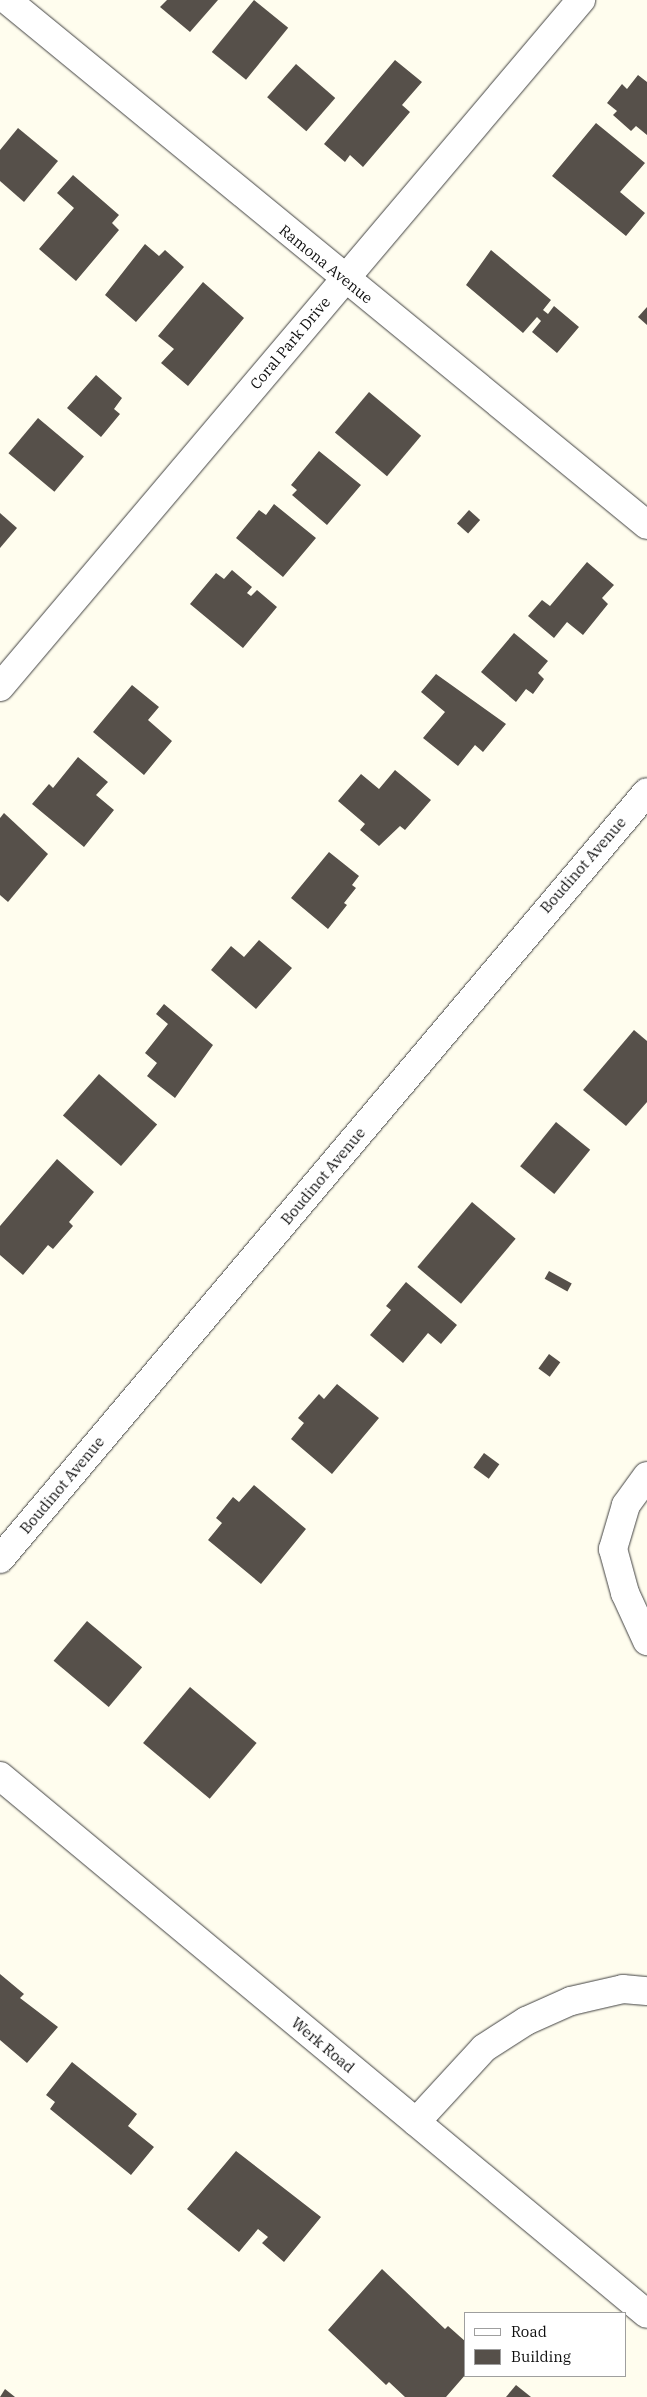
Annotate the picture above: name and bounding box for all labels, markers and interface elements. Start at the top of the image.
street label: Ramona Avenue [276,221,376,307]
street label: Coral Park Drive [246,293,334,393]
street label: Boudinot Avenue [536,813,630,917]
street label: Boudinot Avenue [277,1124,369,1228]
street label: Boudinot Avenue [16,1433,108,1537]
street label: Werk Road [288,2014,358,2076]
legend [464,2312,627,2377]
text: Road [511,2322,547,2341]
text: Building [511,2347,571,2366]

